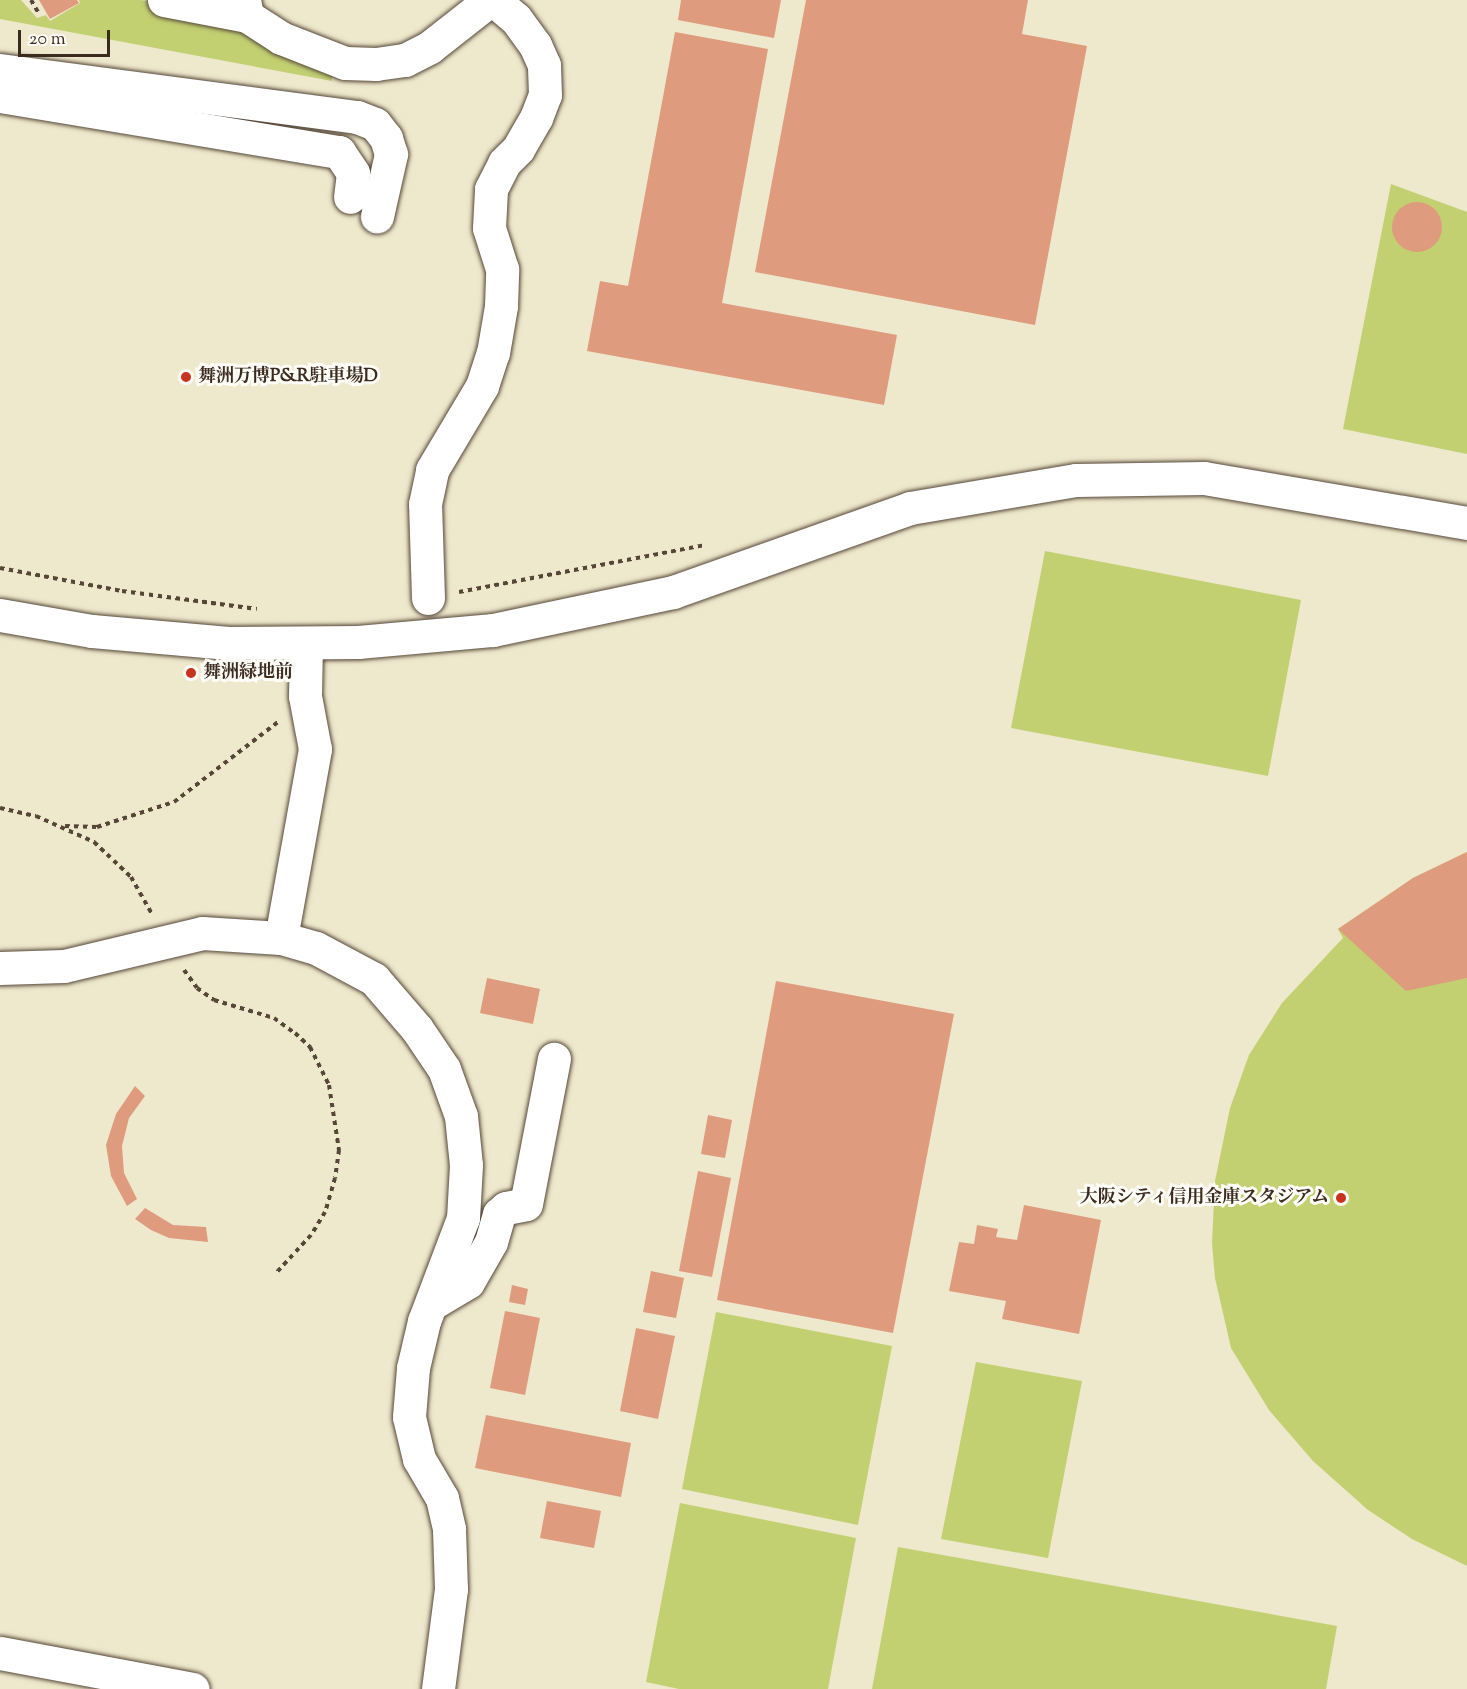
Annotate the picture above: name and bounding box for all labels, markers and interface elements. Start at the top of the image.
scale bar [21,18,112,56]
text: 20 m [29,27,66,53]
place label: 舞洲万博P&R駐車場D [198,366,378,388]
marker: 舞洲万博P&R駐車場D [179,370,193,384]
place label: 舞洲緑地前 [203,662,293,684]
marker: 舞洲緑地前 [184,666,198,680]
place label: 大阪シティ信用金庫スタジアム [1077,1187,1329,1209]
marker: 大阪シティ信用金庫スタジアム [1334,1191,1348,1205]

